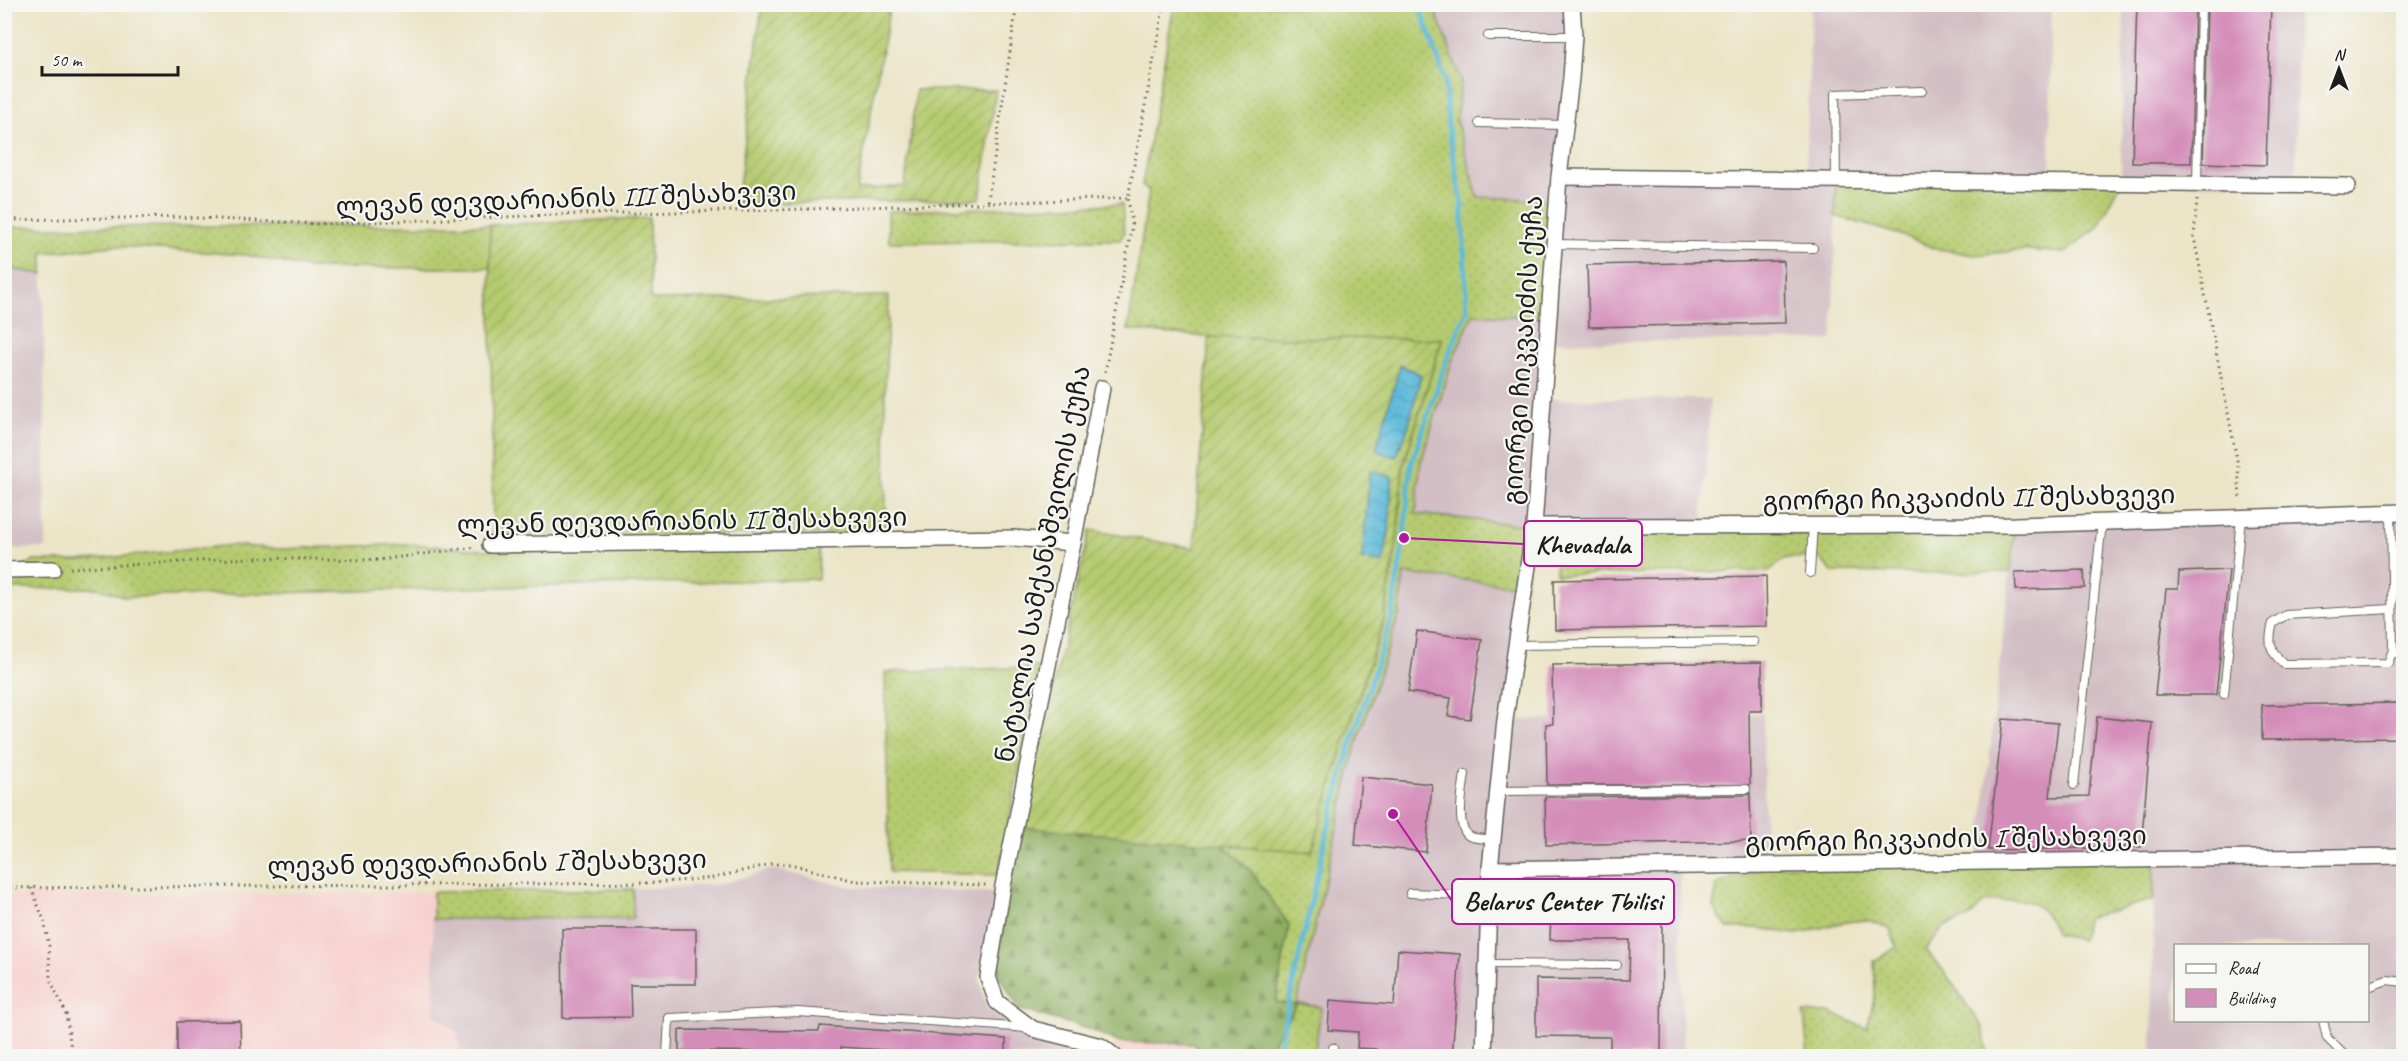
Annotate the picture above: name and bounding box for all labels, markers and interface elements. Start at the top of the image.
scale bar [42,39,178,77]
north arrow [2309,39,2369,99]
text: N [2334,45,2347,65]
text: 50 m [51,49,84,71]
street label: ლევან დევდარიანის III შესახვევი [335,174,797,224]
street label: გიორგი ჩიკვაიძის ქუჩა [1496,194,1550,506]
street label: ნატალია სამქანაშვილის ქუჩა [988,363,1098,765]
street label: გიორგი ჩიკვაიძის II შესახვევი [1762,478,2176,518]
street label: ლევან დევდარიანის II შესახვევი [457,501,907,541]
callout: Khevadala [1524,521,1642,566]
text: Khevadala [1536,527,1632,561]
street label: გიორგი ჩიკვაიძის I შესახვევი [1745,819,2147,859]
street label: ლევან დევდარიანის I შესახვევი [267,843,707,883]
callout: Belarus Center Tbilisi [1452,879,1674,924]
text: Belarus Center Tbilisi [1464,884,1666,918]
legend [2174,944,2369,1022]
text: Road [2228,957,2261,979]
text: Building [2228,987,2277,1009]

